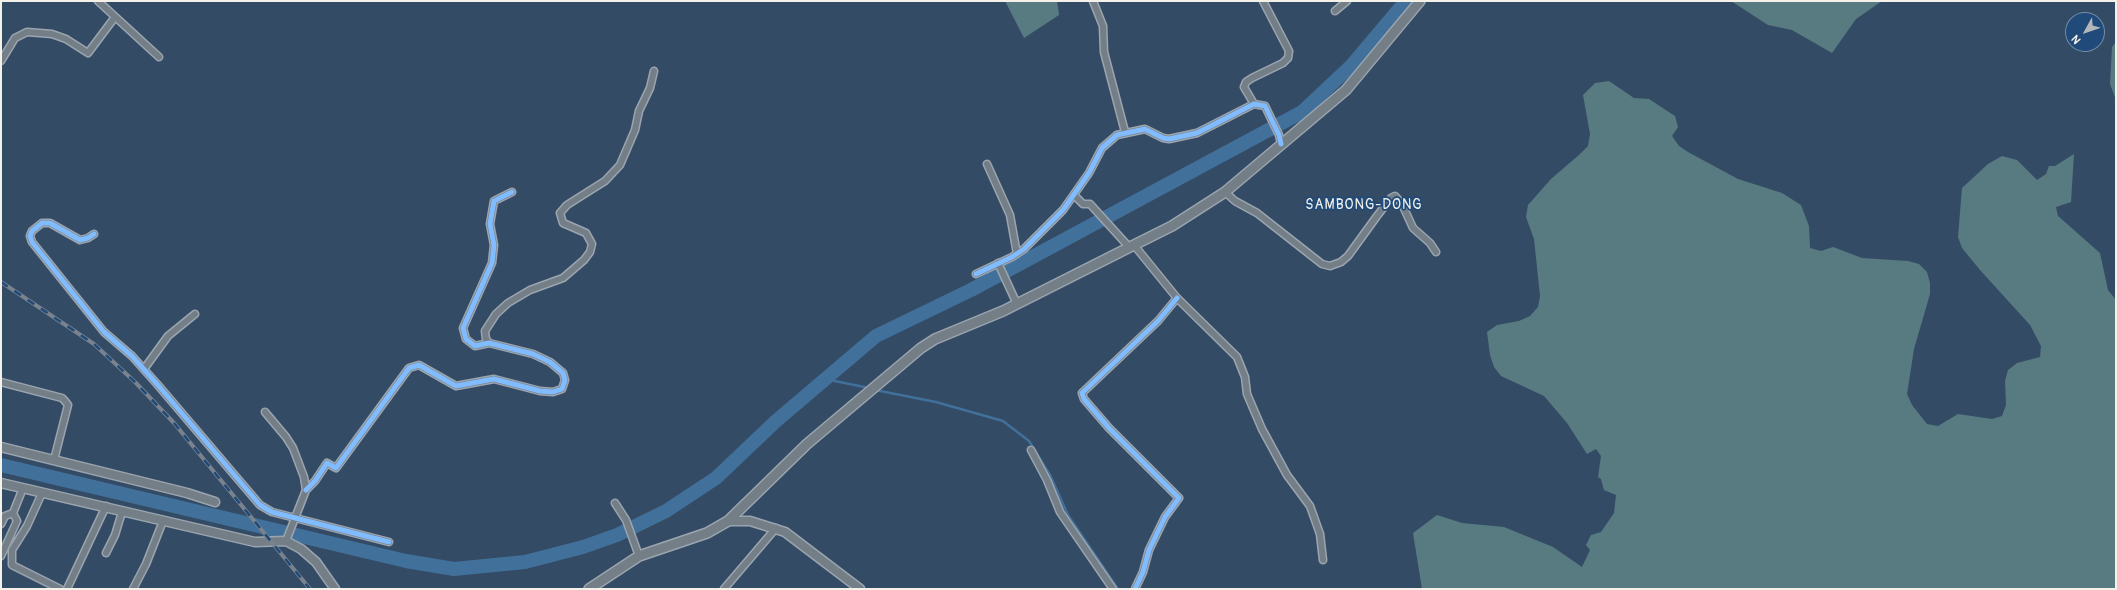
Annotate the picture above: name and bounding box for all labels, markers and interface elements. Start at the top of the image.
north arrow [2065,12,2105,52]
text: N [2069,32,2084,46]
district label: SAMBONG-DONG [1305,197,1423,213]

